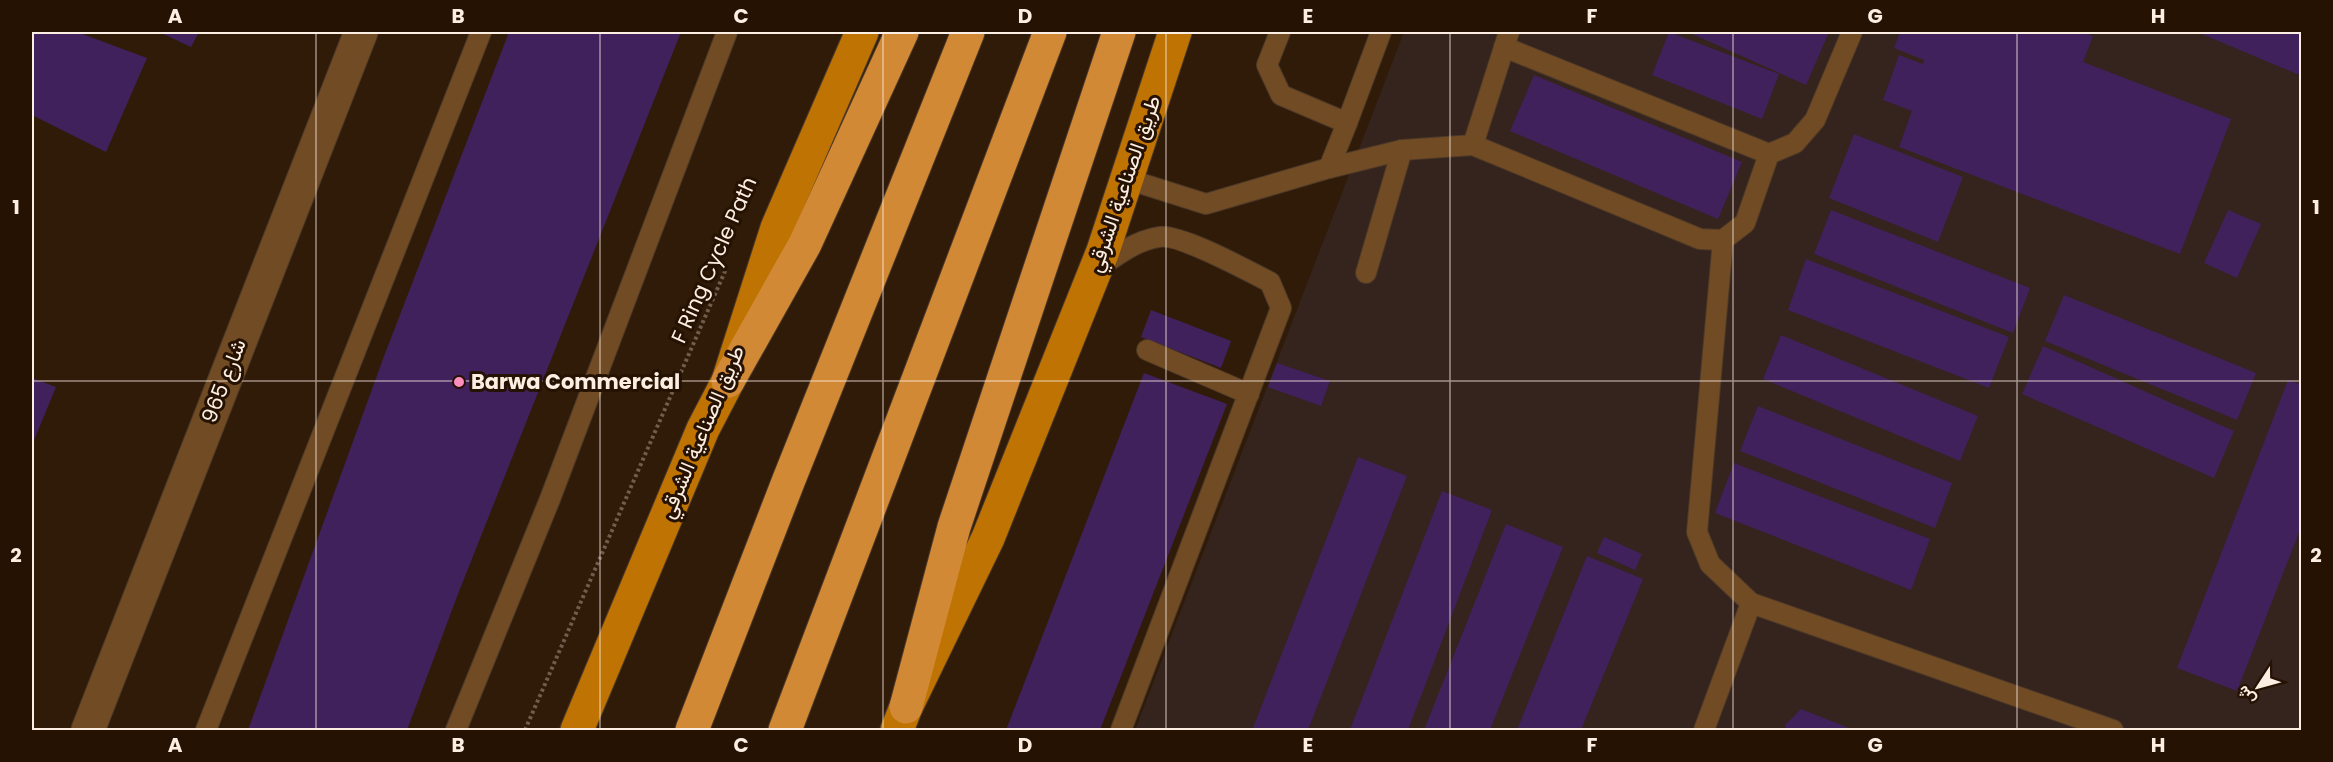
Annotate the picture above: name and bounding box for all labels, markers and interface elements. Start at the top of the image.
text: A [168,2,183,30]
text: B [451,2,465,30]
text: C [733,2,749,30]
text: D [1018,2,1032,30]
text: E [1303,2,1313,30]
text: F [1587,2,1598,30]
text: G [1867,2,1883,30]
text: H [2151,2,2165,30]
street label: طريق الصناعية الشرقي [1080,92,1170,277]
street label: F Ring Cycle Path [664,172,763,348]
text: 1 [12,193,20,221]
text: 1 [2312,193,2320,221]
street label: شارع 965 [194,335,253,427]
street label: طريق الصناعية الشرقي [652,341,754,524]
place label: Barwa Commercial [471,367,680,396]
marker: Barwa Commercial [452,375,466,389]
text: 2 [10,541,22,569]
text: 2 [2310,541,2322,569]
north arrow [2228,657,2288,717]
text: ش [2231,681,2261,710]
text: A [168,731,183,759]
text: B [451,731,465,759]
text: C [733,731,749,759]
text: D [1018,731,1032,759]
text: E [1303,731,1313,759]
text: F [1587,731,1598,759]
text: G [1867,731,1883,759]
text: H [2151,731,2165,759]

